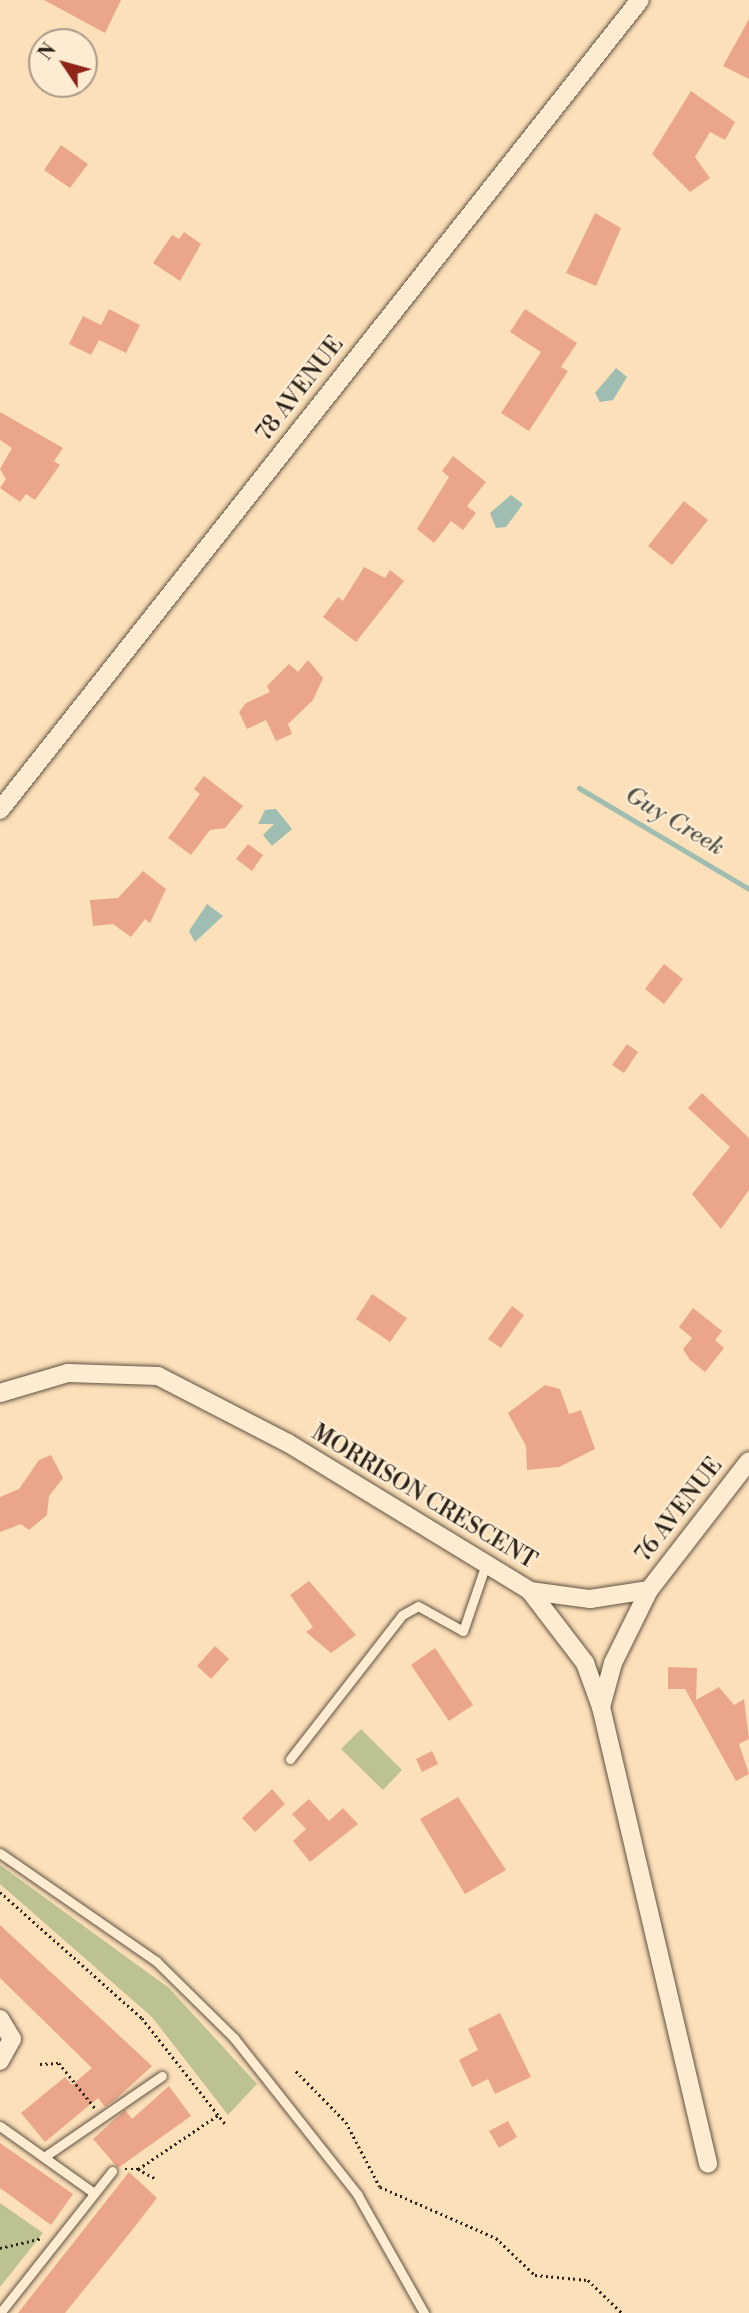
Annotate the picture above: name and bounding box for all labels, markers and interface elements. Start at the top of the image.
north arrow [28,28,98,98]
text: N [34,39,62,65]
street label: 78 AVENUE [251,331,349,447]
water label: Guy Creek [619,781,729,863]
street label: MORRISON CRESCENT [307,1419,541,1575]
street label: 76 AVENUE [630,1452,728,1568]

